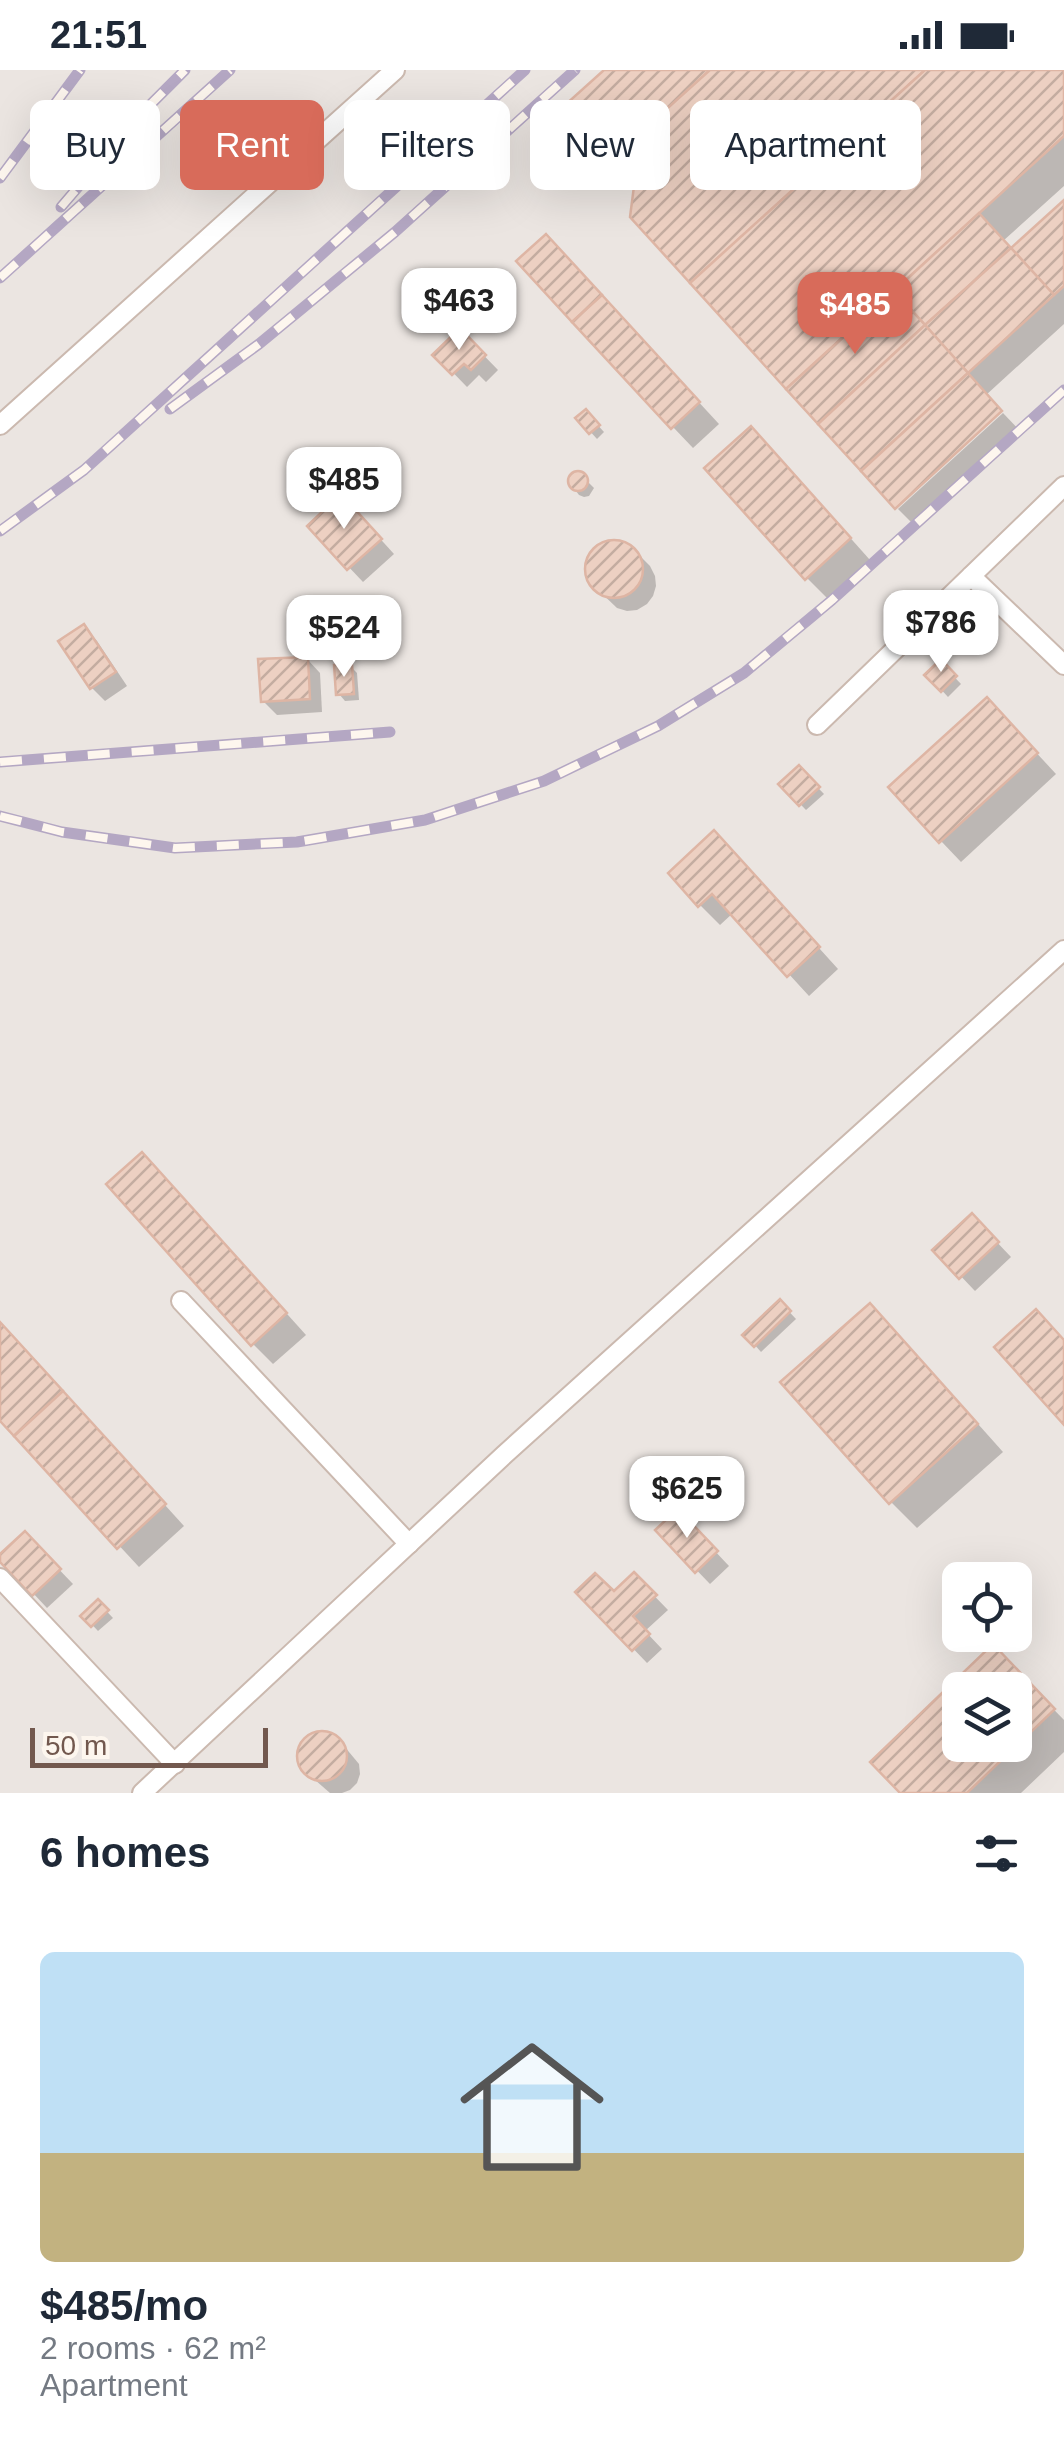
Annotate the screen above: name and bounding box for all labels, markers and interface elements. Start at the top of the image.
text: 21:51 [50,14,147,56]
chip: Buy [30,100,160,190]
chip: Rent [180,100,324,190]
chip: Filters [344,100,510,190]
chip: New [530,100,670,190]
chip: Apartment [690,100,921,190]
pin: $463 [400,268,518,353]
pin: $485 [796,272,914,357]
text: $463 [423,282,495,318]
text: $485 [819,286,891,322]
pin: $485 [285,447,403,532]
text: $485 [308,461,380,497]
pin: $786 [882,590,1000,675]
pin: $524 [285,595,403,680]
text: $786 [905,604,977,640]
text: $524 [308,609,380,645]
pin: $625 [628,1456,746,1541]
text: $625 [651,1470,723,1506]
map controls [942,1562,1032,1762]
button: locate [942,1562,1032,1652]
button: layers [942,1672,1032,1762]
scale bar [30,1723,268,1768]
text: 50 m [45,1730,107,1761]
icon: filters [969,1826,1024,1881]
text: 6 homes [40,1829,210,1876]
icon: home [442,2017,622,2197]
text: $485/mo [40,2282,208,2329]
text: 2 rooms · 62 m² [40,2330,266,2366]
text: Apartment [40,2367,188,2403]

